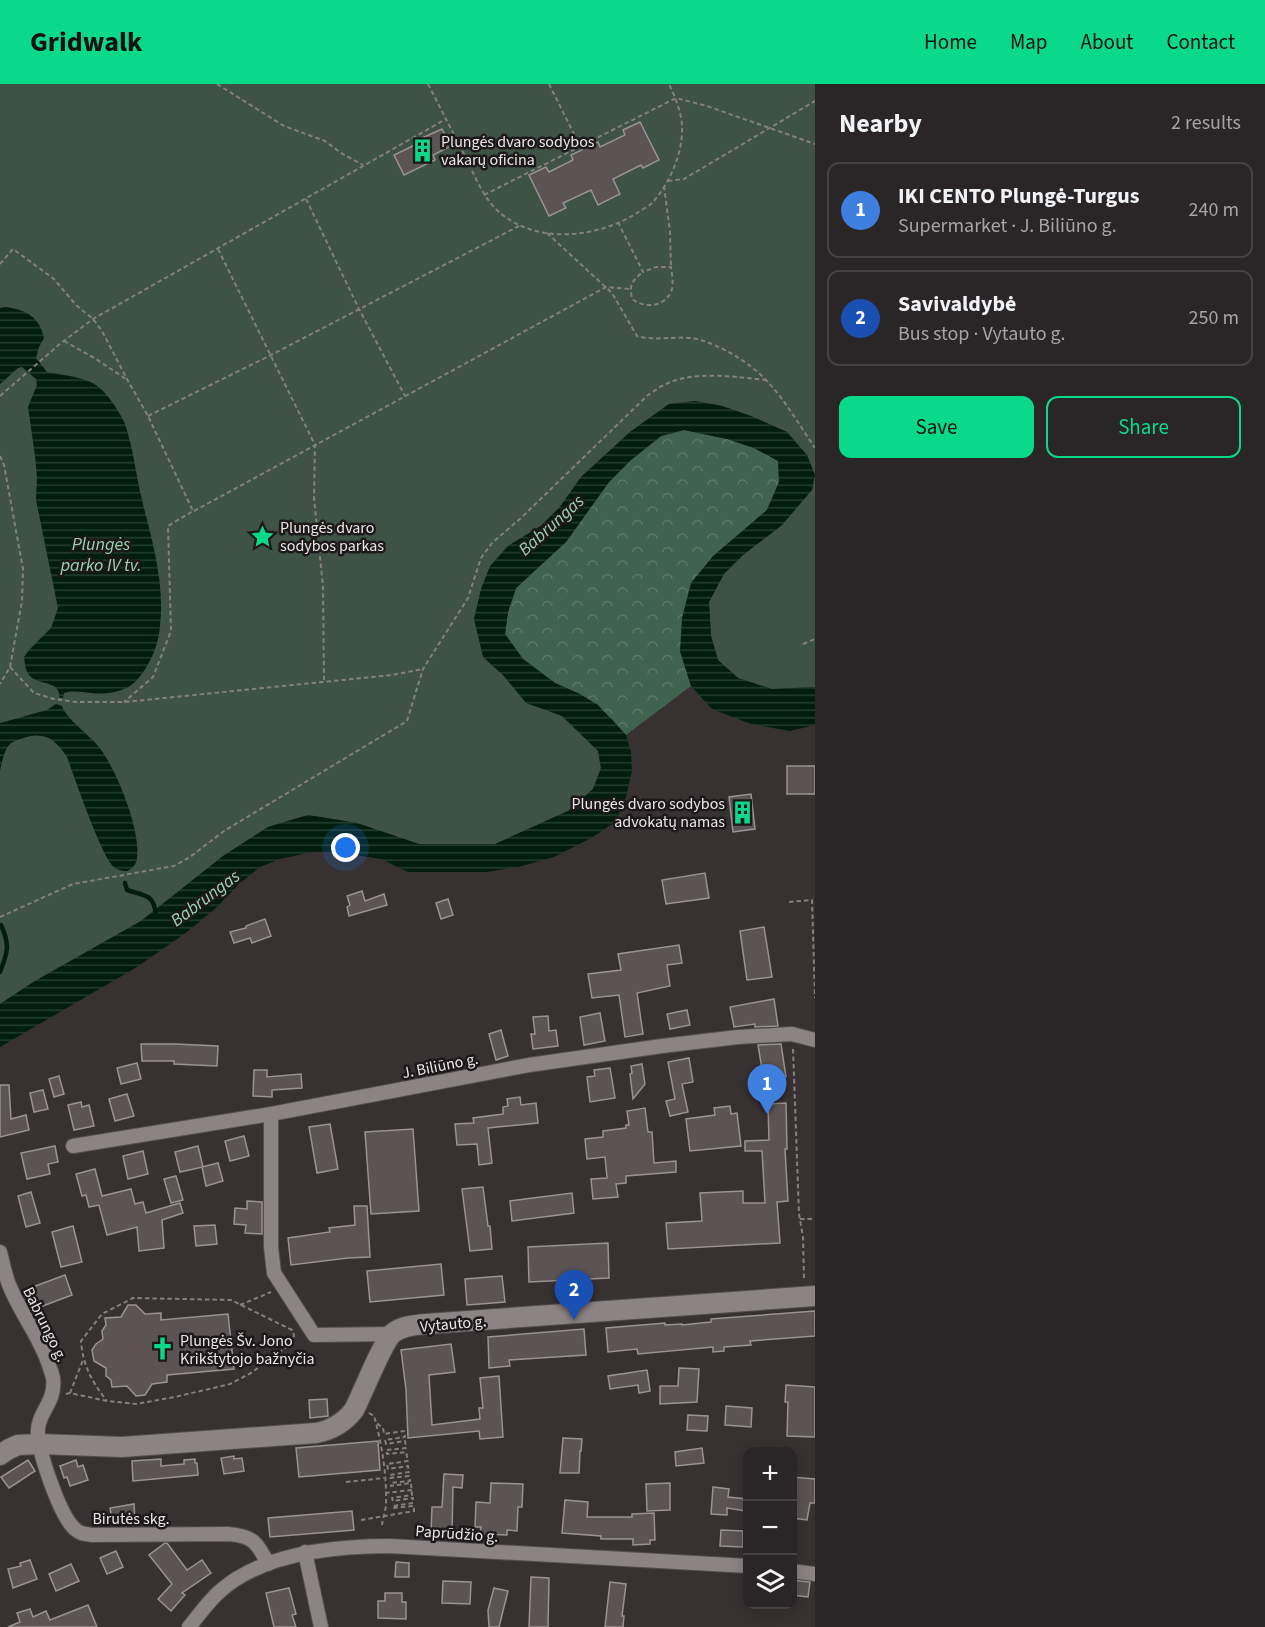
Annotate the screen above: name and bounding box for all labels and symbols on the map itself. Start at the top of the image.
place label: Plungės dvaro sodybos vakarų oficina [441,131,595,171]
building icon: Plungės dvaro sodybos vakarų oficina [410,137,436,163]
water label: Babrungas [513,489,590,562]
place label: Plungės dvaro sodybos parkas [280,517,384,557]
place icon: Plungės dvaro sodybos parkas [249,523,275,549]
water label: Plungės parko IV tv. [59,532,142,578]
place label: Plungės dvaro sodybos advokatų namas [571,793,725,833]
building icon: Plungės dvaro sodybos advokatų namas [730,799,756,825]
your location [331,833,360,862]
water label: Babrungas [165,864,245,933]
street label: J. Biliūno g. [400,1048,480,1084]
pin: 1 [748,1064,786,1114]
pin: 2 [554,1270,594,1320]
street label: Babrungo g. [17,1283,73,1366]
street label: Vytauto g. [419,1310,487,1338]
place label: Plungės Šv. Jono Krikštytojo bažnyčia [180,1330,315,1370]
church icon: Plungės Šv. Jono Krikštytojo bažnyčia [149,1336,175,1362]
street label: Birutės skg. [92,1508,170,1530]
street label: Paprūdžio g. [415,1520,499,1548]

